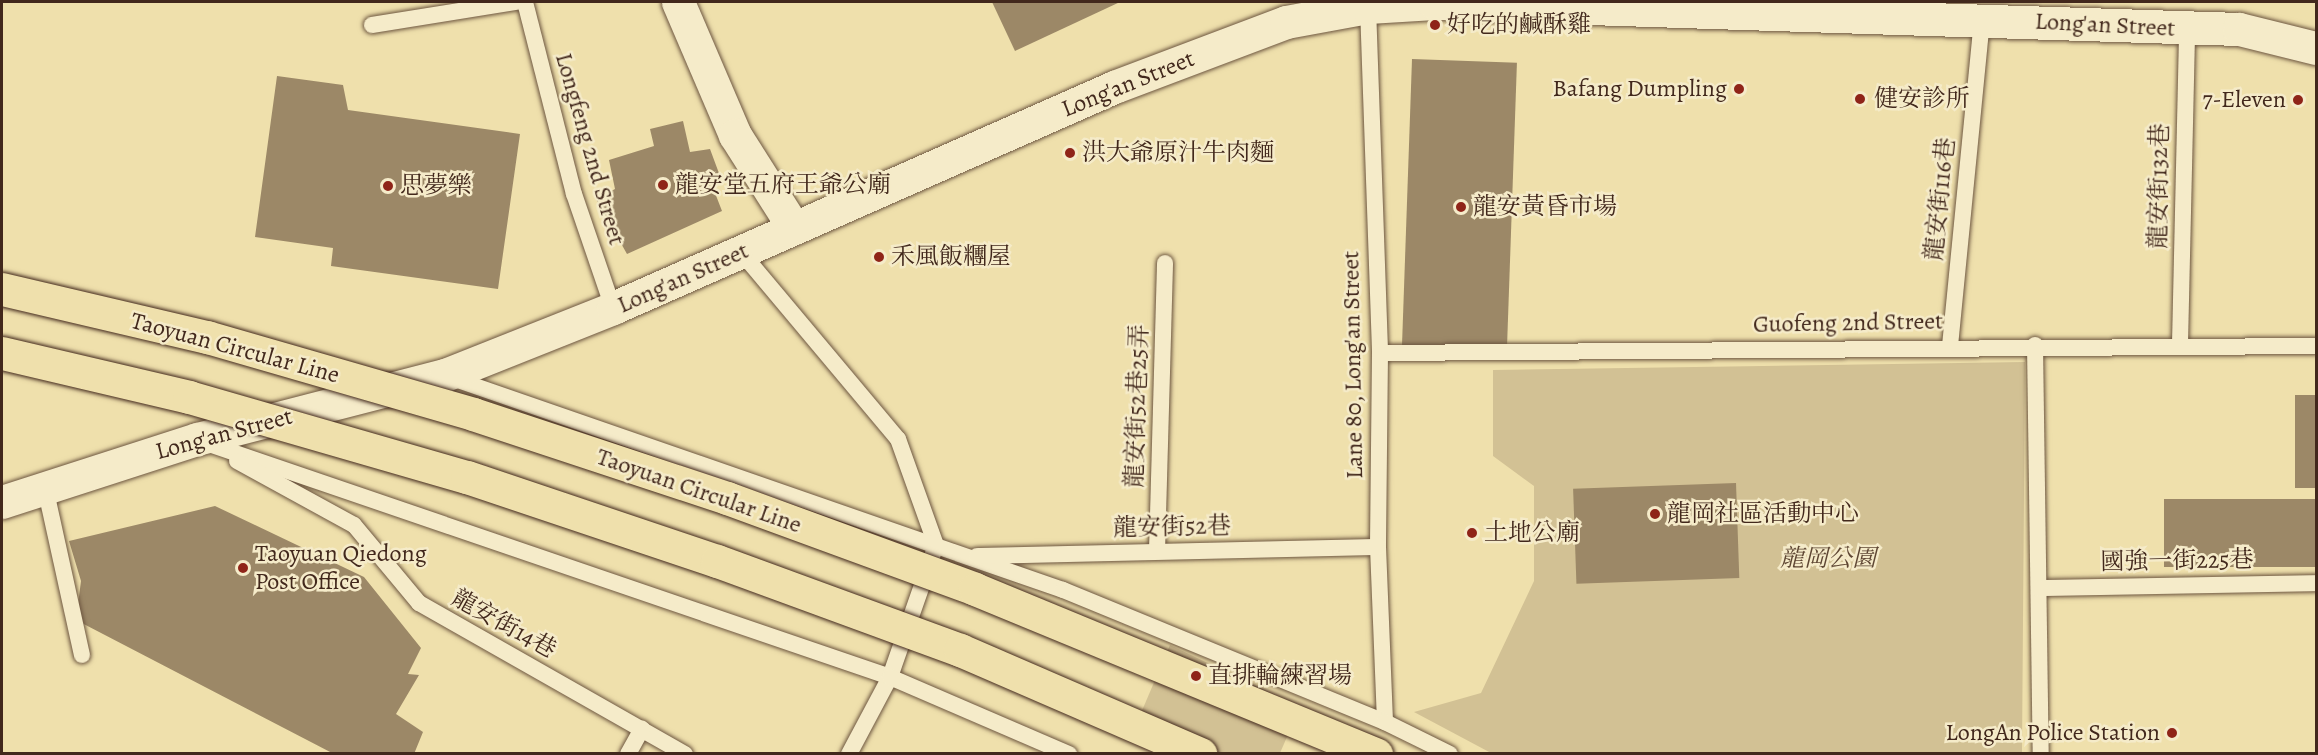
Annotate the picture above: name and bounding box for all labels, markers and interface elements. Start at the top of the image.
street label: Long'an Street [2034,7,2176,43]
place label: 好吃的鹹酥雞 [1447,11,1591,39]
marker: 好吃的鹹酥雞 [1428,18,1442,32]
street label: Long'an Street [1058,44,1198,124]
street label: Longfeng 2nd Street [549,50,631,248]
place label: Bafang Dumpling [1552,75,1727,103]
marker: Bafang Dumpling [1732,82,1746,96]
place label: 健安診所 [1874,85,1970,113]
place label: 7-Eleven [2203,86,2286,114]
marker: 健安診所 [1851,90,1869,108]
marker: 7-Eleven [2291,93,2305,107]
street label: 龍安街132巷 [2144,123,2174,249]
street label: 龍安街116巷 [1919,136,1961,262]
place label: 洪大爺原汁牛肉麵 [1082,139,1274,167]
marker: 洪大爺原汁牛肉麵 [1063,146,1077,160]
place label: 龍安堂五府王爺公廟 [675,171,891,199]
place label: 思夢樂 [400,172,472,200]
marker: 龍安堂五府王爺公廟 [656,178,670,192]
marker: 思夢樂 [381,179,395,193]
place label: 龍安黃昏市場 [1473,193,1617,221]
marker: 龍安黃昏市場 [1454,200,1468,214]
street label: Long'an Street [613,236,753,320]
place label: 禾風飯糰屋 [891,243,1011,271]
marker: 禾風飯糰屋 [872,250,886,264]
street label: Lane 80, Long'an Street [1337,250,1369,480]
street label: Taoyuan Circular Line [128,306,342,390]
street label: Guofeng 2nd Street [1753,307,1943,339]
street label: 龍安街52巷25弄 [1120,324,1154,488]
street label: Long'an Street [152,402,296,466]
street label: Taoyuan Circular Line [593,442,805,540]
place label: 龍岡社區活動中心 [1667,500,1859,528]
marker: 龍岡社區活動中心 [1648,507,1662,521]
street label: 龍安街52巷 [1113,512,1231,542]
place label: 土地公廟 [1484,519,1580,547]
marker: 土地公廟 [1465,526,1479,540]
place label: Taoyuan Qiedong Post Office [255,540,427,596]
park label: 龍岡公園 [1780,545,1876,573]
street label: 國強一街225巷 [2100,545,2254,577]
marker: Taoyuan Qiedong Post Office [236,561,250,575]
street label: 龍安街14巷 [447,584,561,664]
place label: 直排輪練習場 [1208,662,1352,690]
marker: 直排輪練習場 [1189,669,1203,683]
place label: LongAn Police Station [1946,719,2160,747]
marker: LongAn Police Station [2165,726,2179,740]

